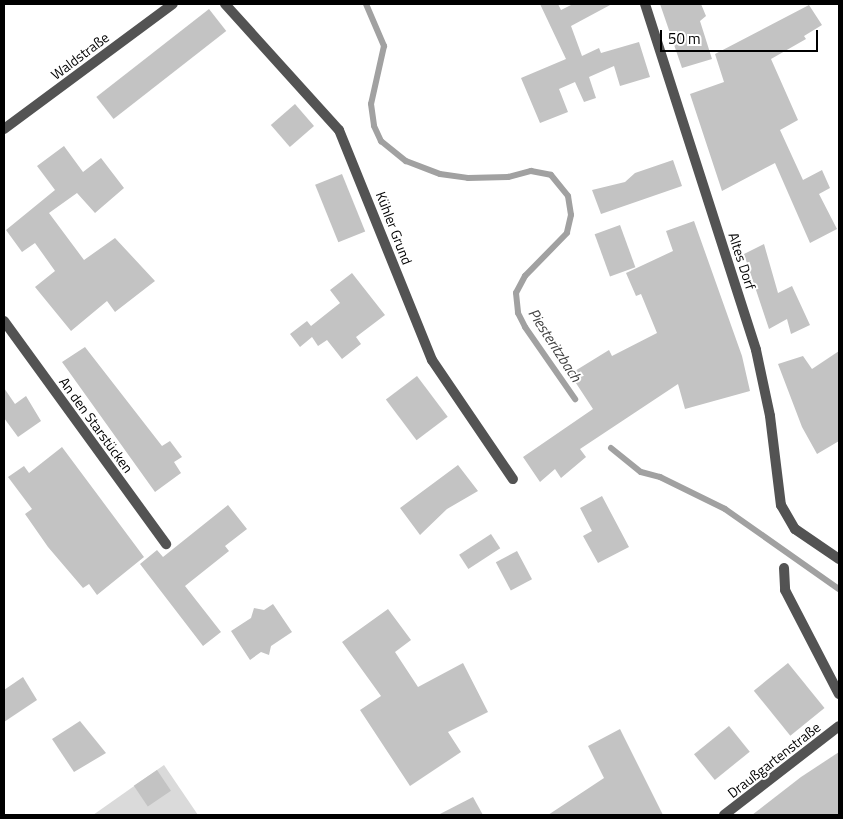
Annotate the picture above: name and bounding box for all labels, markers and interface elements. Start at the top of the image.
scale bar [663,20,820,52]
text: 50 m [668,27,701,50]
street label: Waldstraße [48,29,112,83]
street label: Kühler Grund [372,189,416,267]
street label: Altes Dorf [725,230,759,292]
water label: Piesteritzbach [525,305,585,385]
street label: An den Starstücken [56,374,136,476]
street label: Draußgartenstraße [724,719,824,801]

